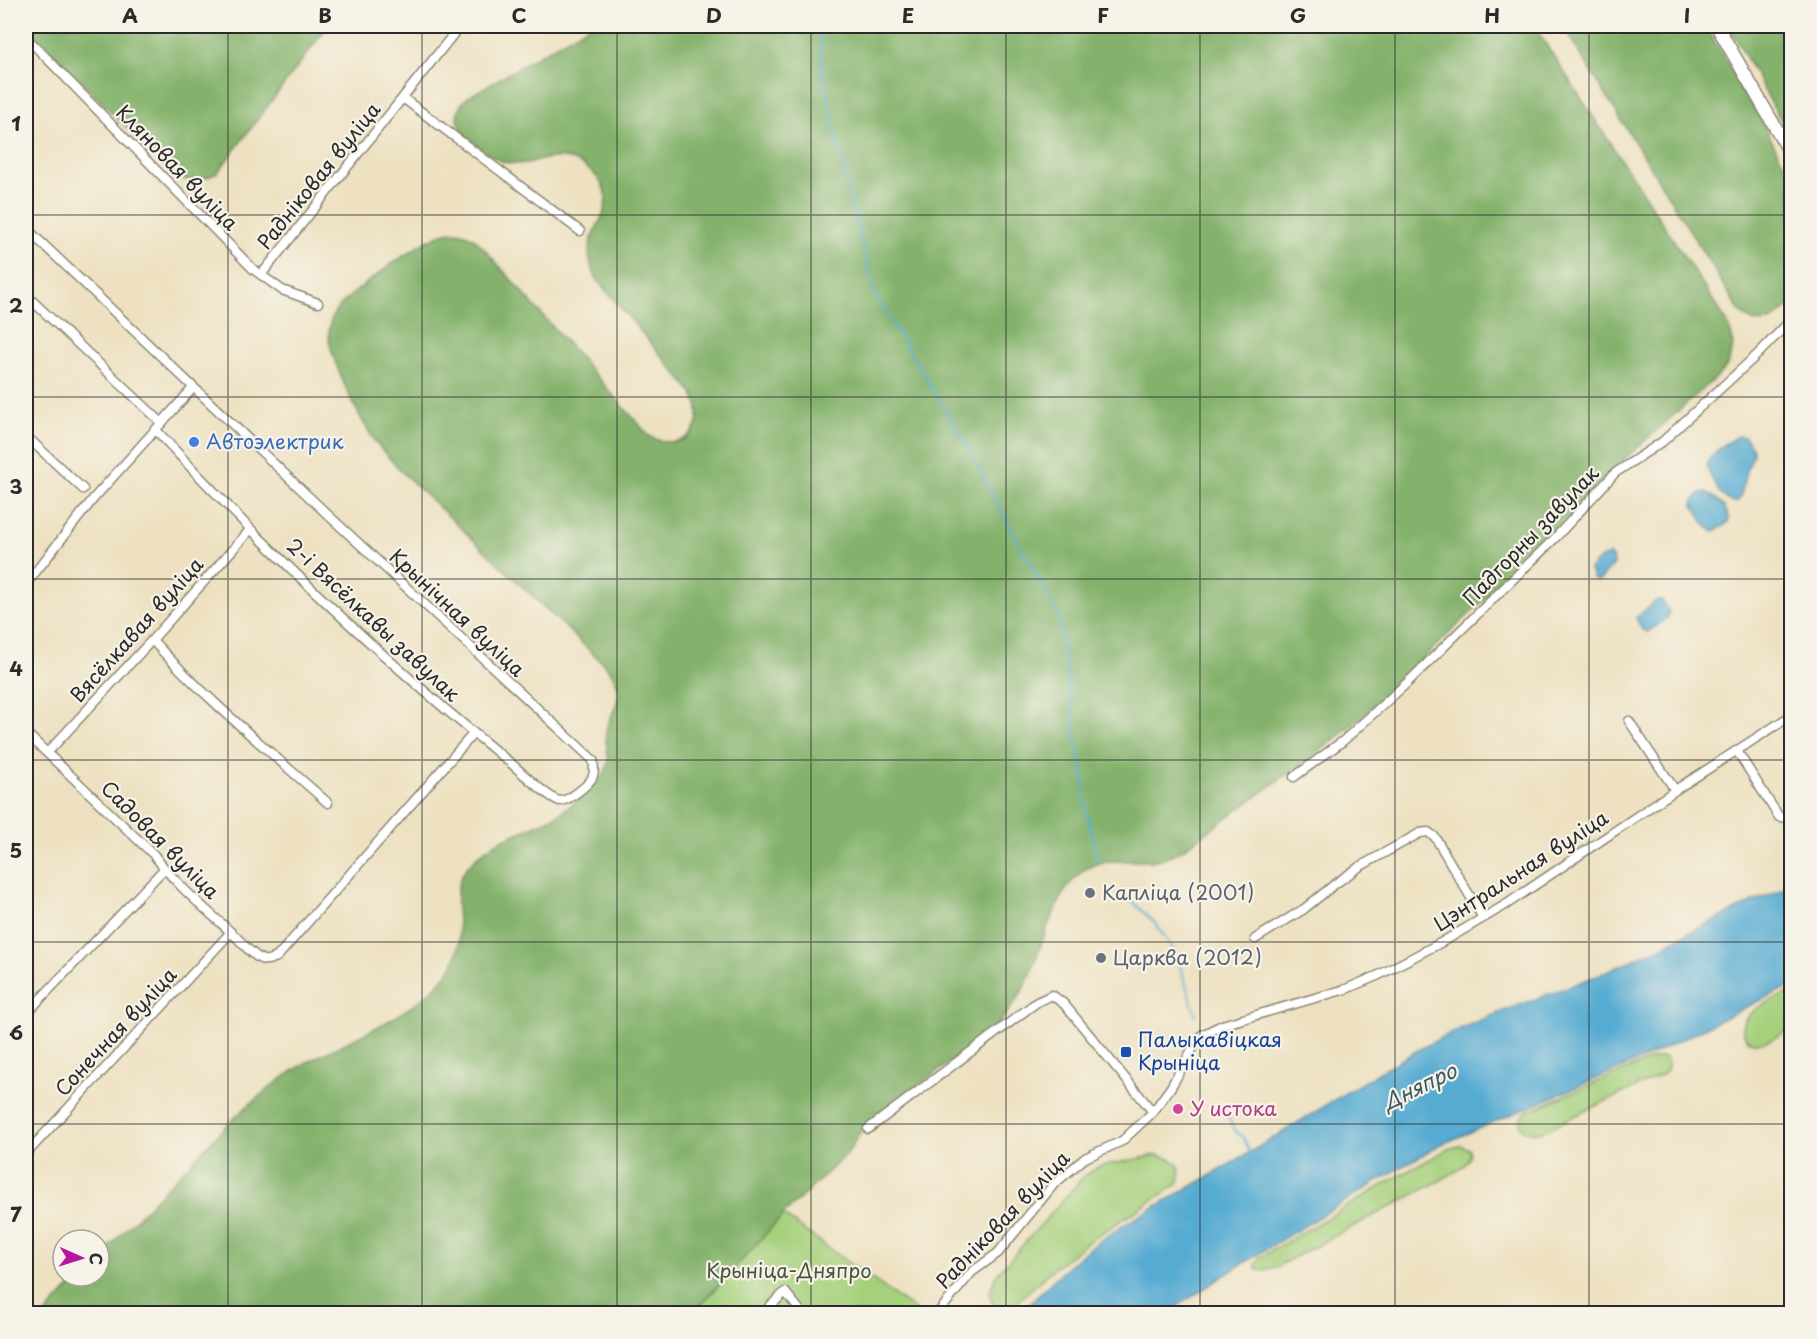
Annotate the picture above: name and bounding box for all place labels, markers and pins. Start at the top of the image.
place label: Автоэлектрик [206,426,344,456]
marker: Автоэлектрик [187,435,201,449]
place label: Капліца (2001) [1102,877,1254,907]
marker: Капліца (2001) [1083,886,1097,900]
place label: Царква (2012) [1113,942,1262,972]
marker: Царква (2012) [1094,951,1108,965]
place label: Палыкавіцкая Крыніца [1138,1024,1282,1077]
marker: Палыкавіцкая Крыніца [1119,1045,1133,1059]
place label: У истока [1190,1093,1277,1123]
marker: У истока [1171,1102,1185,1116]

